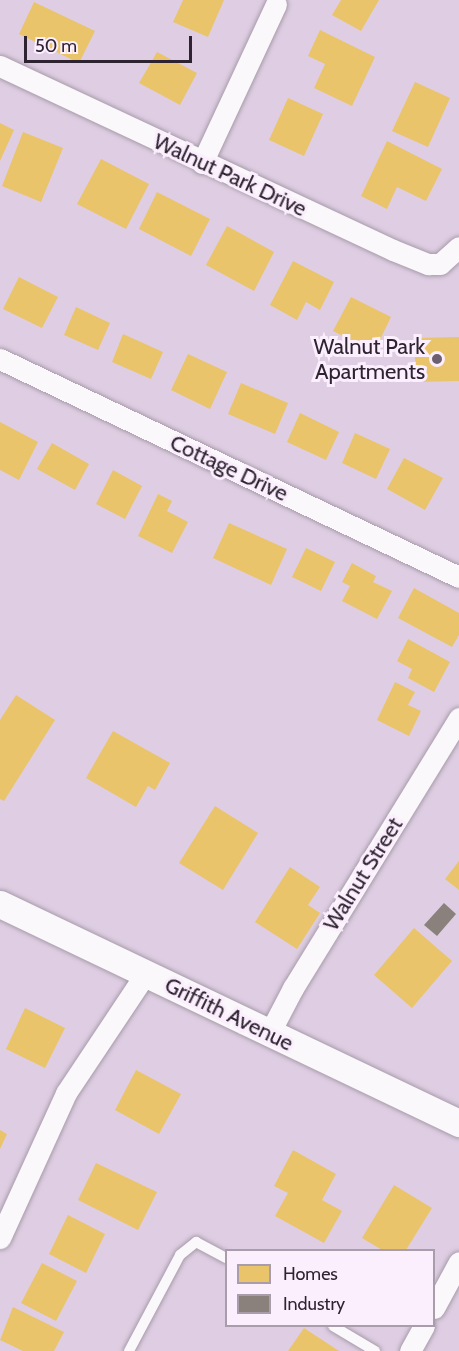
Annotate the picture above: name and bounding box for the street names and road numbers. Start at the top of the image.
street label: Walnut Park Drive [149,128,311,222]
street label: Cottage Drive [166,429,292,507]
street label: Walnut Street [318,813,408,935]
street label: Griffith Avenue [161,972,297,1056]

